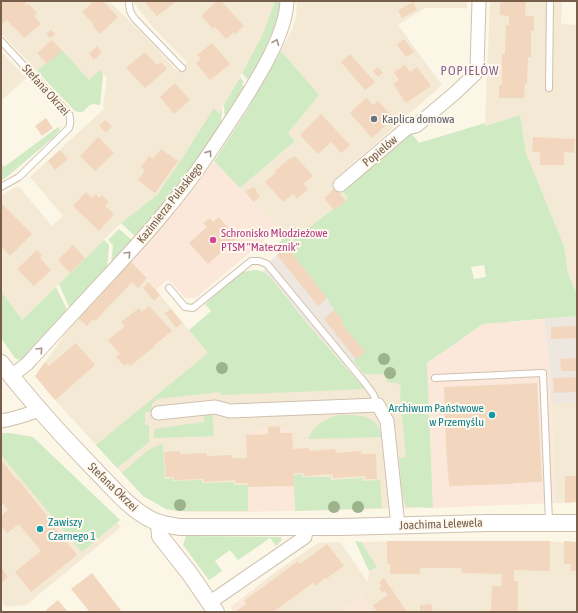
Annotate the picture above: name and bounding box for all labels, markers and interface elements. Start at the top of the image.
one-way arrow [271,38,279,45]
street label: Stefana Okrzei [19,62,73,118]
district label: POPIELÓW [441,63,499,78]
place label: Kaplica domowa [382,112,455,126]
marker: Kaplica domowa [369,114,379,124]
street label: Popielów [360,132,400,170]
one-way arrow [204,150,212,157]
street label: Kazimierza Pułaskiego [134,160,206,246]
place label: Schronisko Młodzieżowe PTSM "Matecznik" [221,226,328,254]
marker: Schronisko Młodzieżowe PTSM "Matecznik" [208,235,218,245]
one-way arrow [123,251,131,259]
one-way arrow [35,347,42,355]
place label: Archiwum Państwowe w Przemyślu [389,401,484,429]
marker: Archiwum Państwowe w Przemyślu [487,410,497,420]
street label: Stefana Okrzei [85,460,141,514]
place label: Zawiszy Czarnego 1 [48,515,96,543]
street label: Joachima Lelewela [399,516,483,532]
marker: Zawiszy Czarnego 1 [35,524,45,534]

